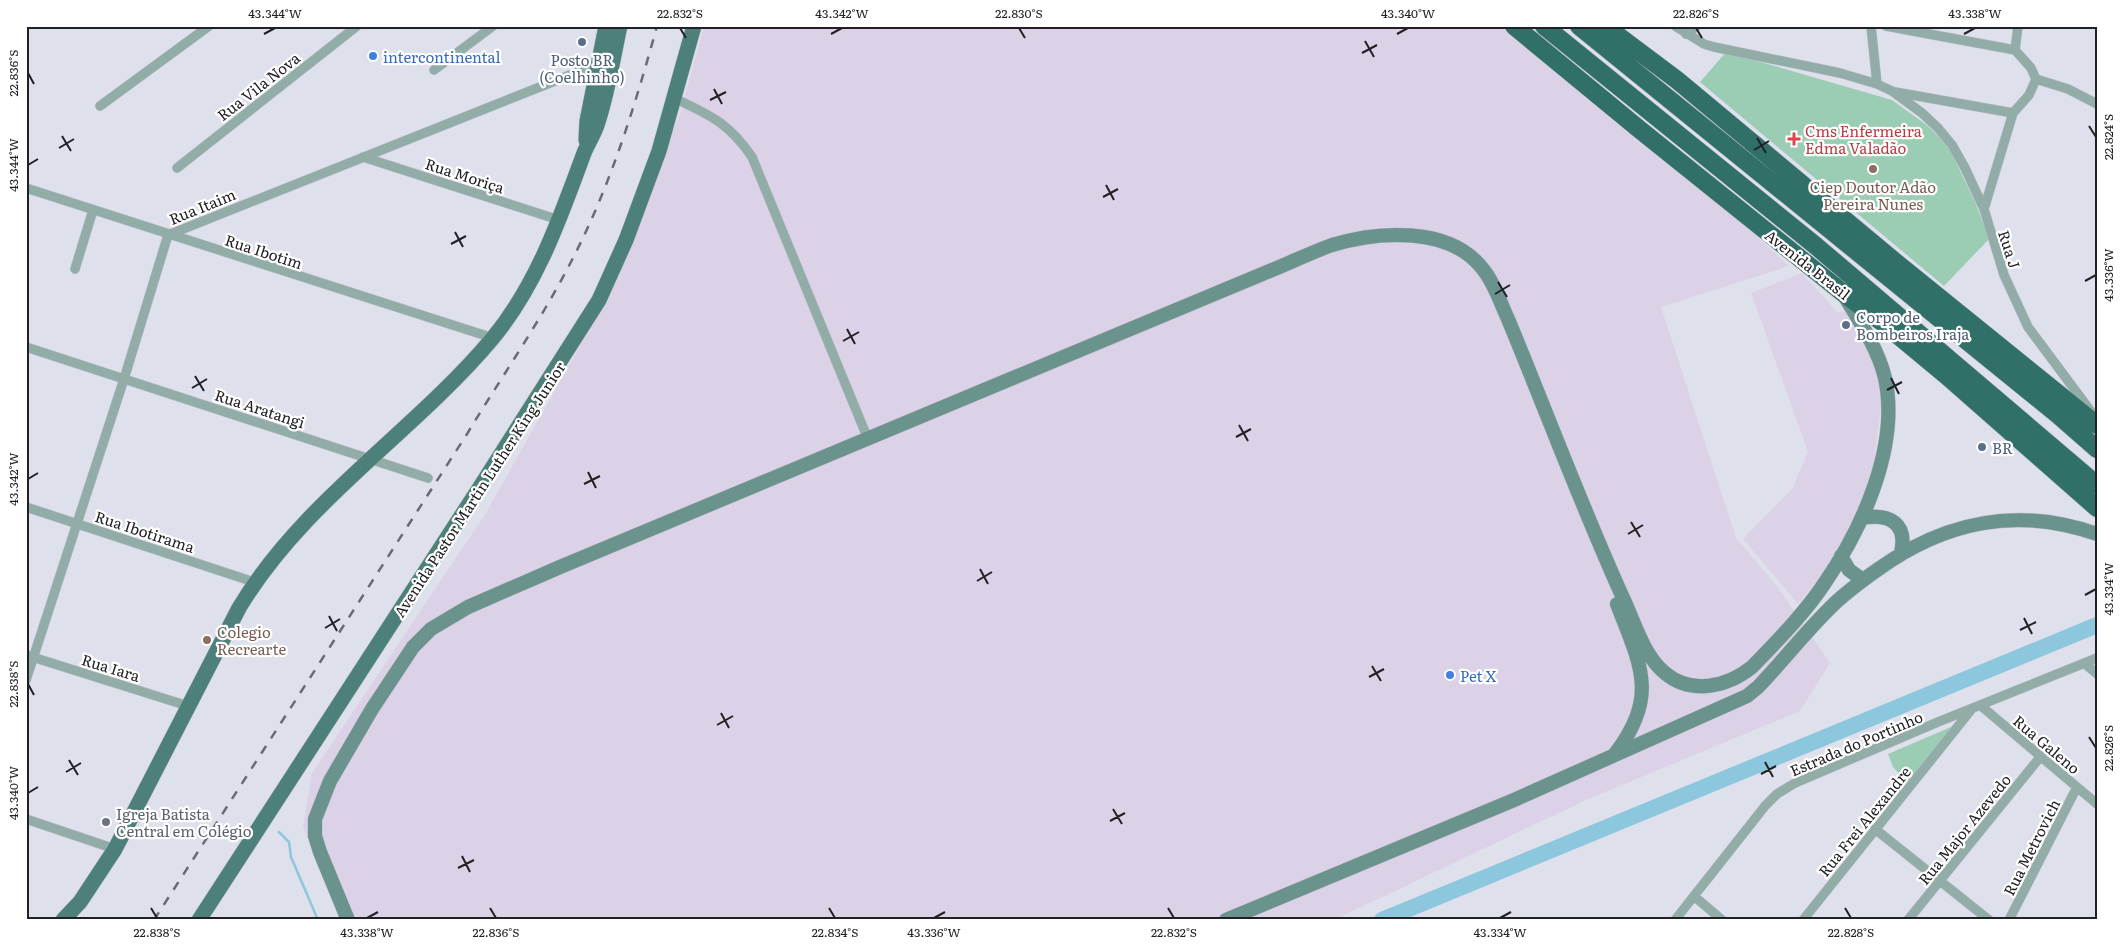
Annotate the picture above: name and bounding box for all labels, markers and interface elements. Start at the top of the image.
text: 43.344°W [248,4,302,22]
text: 22.832°S [657,4,703,22]
text: 43.342°W [815,4,869,22]
text: 22.830°S [995,4,1043,22]
text: 43.340°W [1381,4,1435,22]
text: 22.826°S [1673,4,1719,22]
text: 43.338°W [1948,4,2002,22]
marker: Posto BR (Coelhinho) [576,36,588,48]
place label: intercontinental [383,45,501,68]
street label: Rua Vila Nova [212,46,305,126]
place label: Posto BR (Coelhinho) [539,48,625,88]
text: 22.836°S [4,50,22,96]
marker: intercontinental [367,50,379,62]
text: 22.824°S [2099,114,2117,160]
place label: Cms Enfermeira Edma Valadão [1805,119,1923,159]
marker: Cms Enfermeira Edma Valadão [1787,132,1801,146]
text: 43.344°W [4,138,22,192]
street label: Rua Moriça [423,151,508,199]
marker: Ciep Doutor Adão Pereira Nunes [1867,163,1879,175]
place label: Ciep Doutor Adão Pereira Nunes [1810,175,1936,215]
street label: Rua Itaim [165,182,239,230]
street label: Avenida Brasil [1760,223,1856,305]
street label: Rua J [1993,227,2027,271]
street label: Rua Ibotim [222,228,306,274]
text: 43.336°W [2099,248,2117,302]
place label: Corpo de Bombeiros Iraja [1856,305,1970,345]
marker: Corpo de Bombeiros Iraja [1840,319,1852,331]
street label: Avenida Pastor Martin Luther King Junior [387,357,571,621]
street label: Rua Aratangi [212,383,308,433]
place label: BR [1992,436,2013,459]
marker: BR [1976,441,1988,453]
text: 43.342°W [4,452,22,506]
street label: Rua Ibotirama [92,504,199,558]
text: 43.334°W [2099,562,2117,616]
place label: Colegio Recrearte [217,620,286,660]
marker: Colegio Recrearte [201,634,213,646]
street label: Rua Iara [79,647,144,687]
text: 22.838°S [4,660,22,708]
place label: Pet X [1460,664,1497,687]
marker: Pet X [1444,669,1456,681]
street label: Estrada do Portinho [1786,704,1926,781]
street label: Rua Galeno [2008,709,2086,779]
text: 22.826°S [2099,725,2117,771]
street label: Rua Frei Alexandre [1812,761,1916,881]
text: 43.340°W [4,766,22,820]
street label: Rua Major Azevedo [1912,768,2016,889]
street label: Rua Metrovich [1997,795,2065,899]
place label: Igreja Batista Central em Colégio [116,802,252,842]
marker: Igreja Batista Central em Colégio [100,816,112,828]
text: 22.838°S [133,923,181,941]
text: 43.338°W [340,923,394,941]
text: 22.836°S [473,923,519,941]
text: 22.834°S [812,923,858,941]
text: 43.336°W [907,923,961,941]
text: 22.832°S [1151,923,1197,941]
text: 43.334°W [1473,923,1527,941]
text: 22.828°S [1828,923,1874,941]

